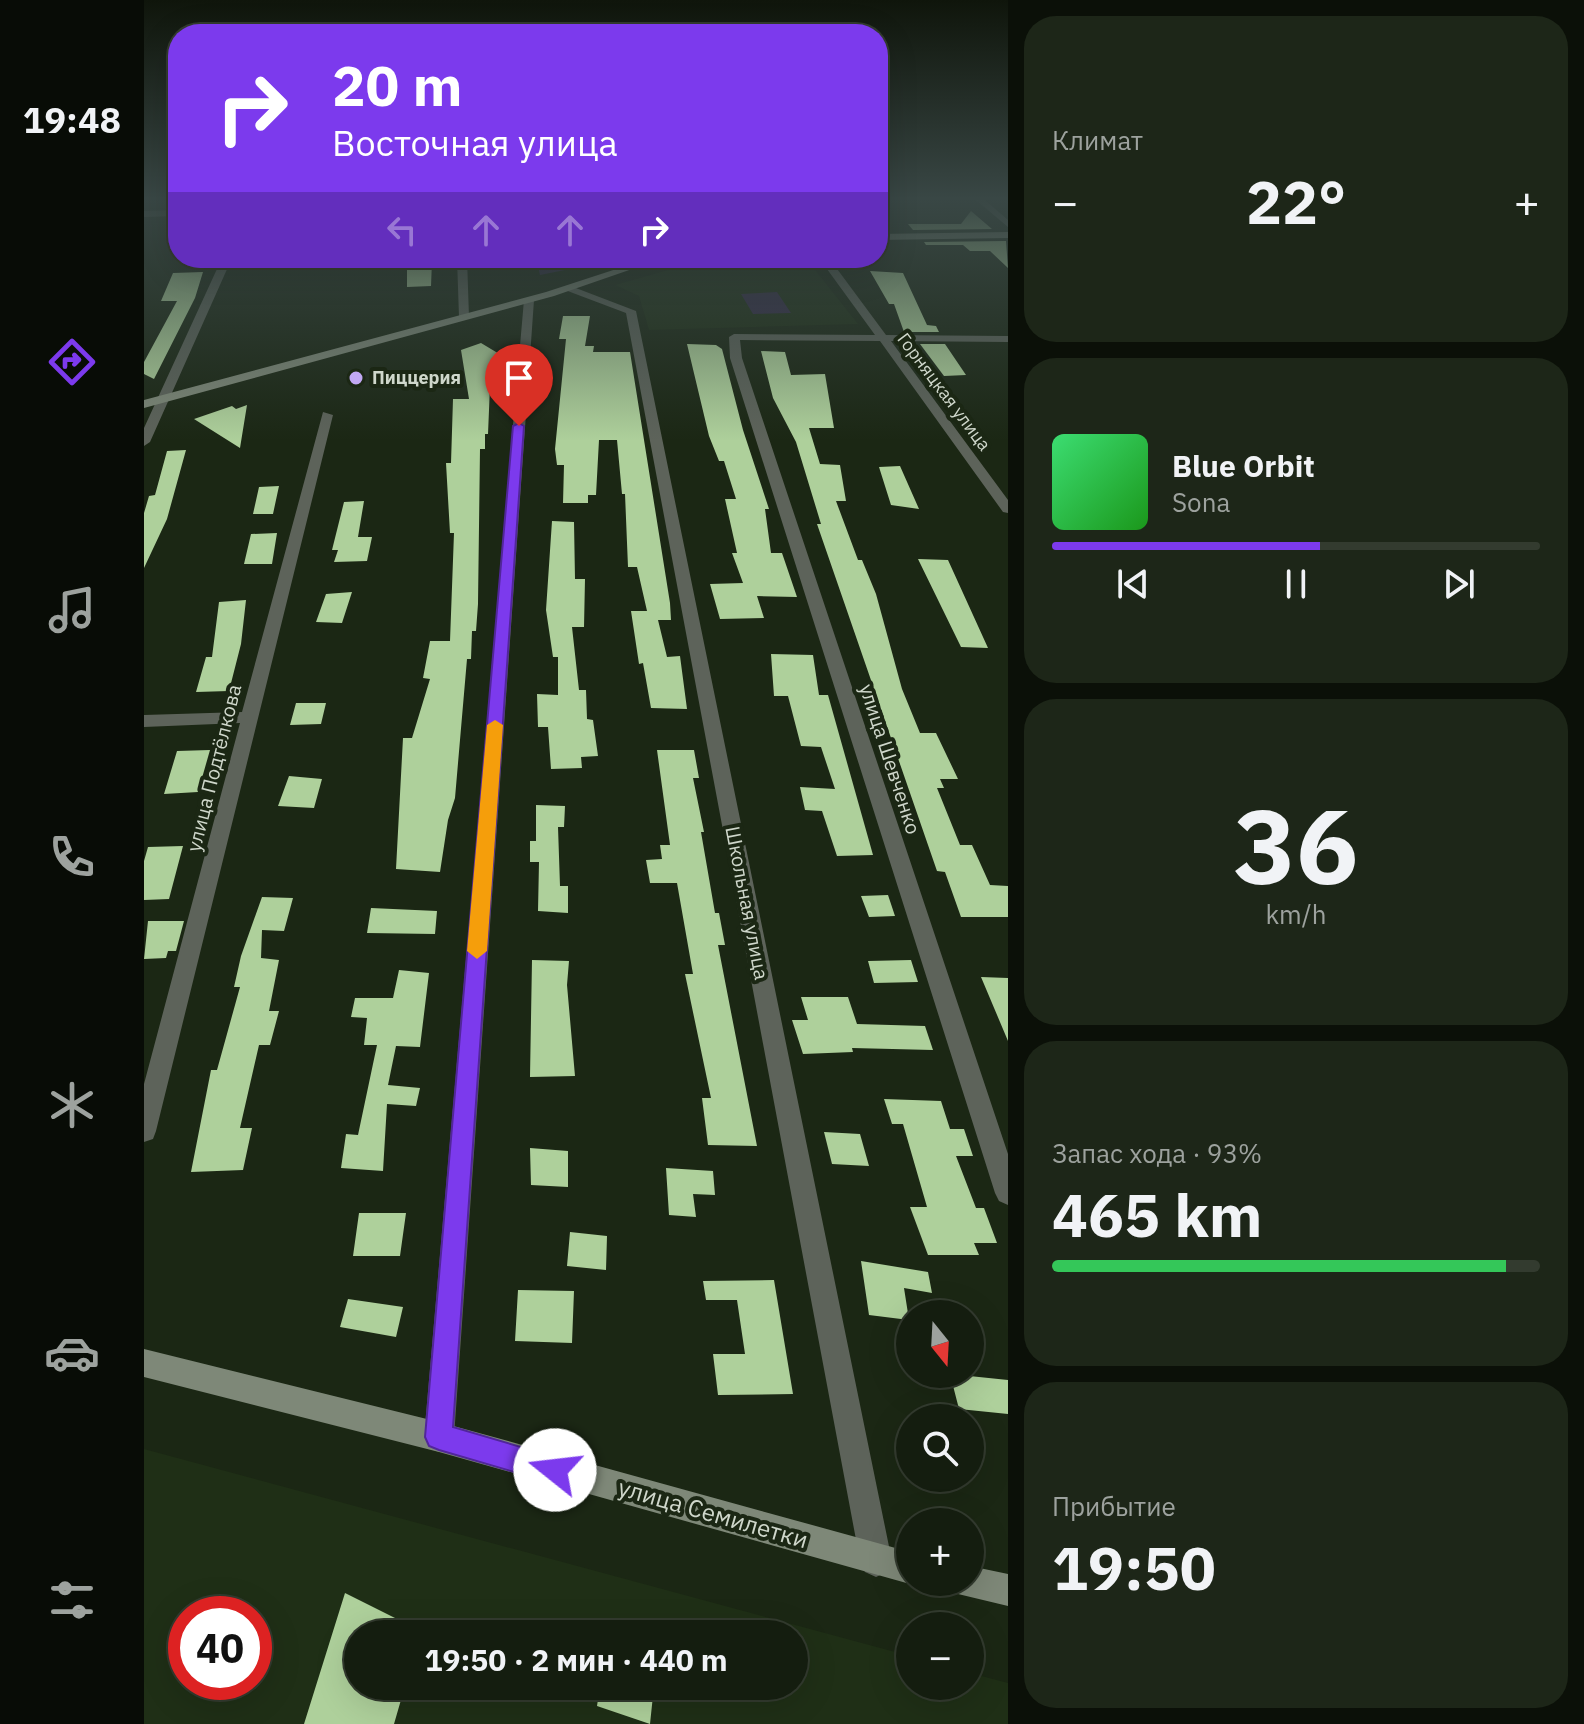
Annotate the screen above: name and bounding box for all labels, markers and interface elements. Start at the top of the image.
text: 20 m [332,49,462,121]
icon: right [200,56,304,160]
text: 19:48 [23,96,121,143]
text: Восточная улица [332,119,618,166]
text: Климат [1052,123,1143,157]
text: 22° [1246,162,1346,241]
text: − [1052,173,1078,230]
text: + [1514,173,1540,230]
icon: left [380,208,424,252]
icon: ahead [464,208,508,252]
icon: ahead [548,208,592,252]
icon: right [632,208,676,252]
street label: Горняцкая улица [893,328,996,456]
icon: directions [44,334,100,390]
pin [485,344,553,426]
icon: arrive [497,356,541,400]
place label: Пиццерия [372,366,461,389]
marker: Пиццерия [347,369,365,387]
text: Blue Orbit [1172,446,1315,485]
text: Sona [1172,485,1230,519]
icon: previous [1111,562,1155,606]
icon: pause [1274,562,1318,606]
icon: next [1437,562,1481,606]
icon: music [44,582,100,638]
street label: улица Шевченко [853,680,928,838]
street label: улица Подтёлкова [180,681,247,854]
text: 36 [1234,777,1358,913]
street label: Школьная улица [719,824,776,982]
icon: phone [44,829,100,885]
text: km/h [1265,897,1327,931]
icon: climate [44,1077,100,1133]
text: Запас хода · 93% [1052,1136,1262,1170]
text: 465 km [1052,1175,1262,1254]
north arrow [896,1300,984,1388]
map controls [896,1300,984,1700]
icon: car [44,1325,100,1381]
button: search [896,1404,984,1492]
position arrow [513,1428,597,1512]
street label: улица Семилетки [615,1471,812,1555]
text: Прибытие [1052,1489,1176,1523]
button: + [896,1508,984,1596]
text: 19:50 [1052,1528,1216,1607]
icon: filters [44,1572,100,1628]
speed limit sign: 40 [168,1596,272,1700]
button: − [896,1612,984,1700]
text: 19:50 · 2 мин · 440 m [424,1640,728,1679]

